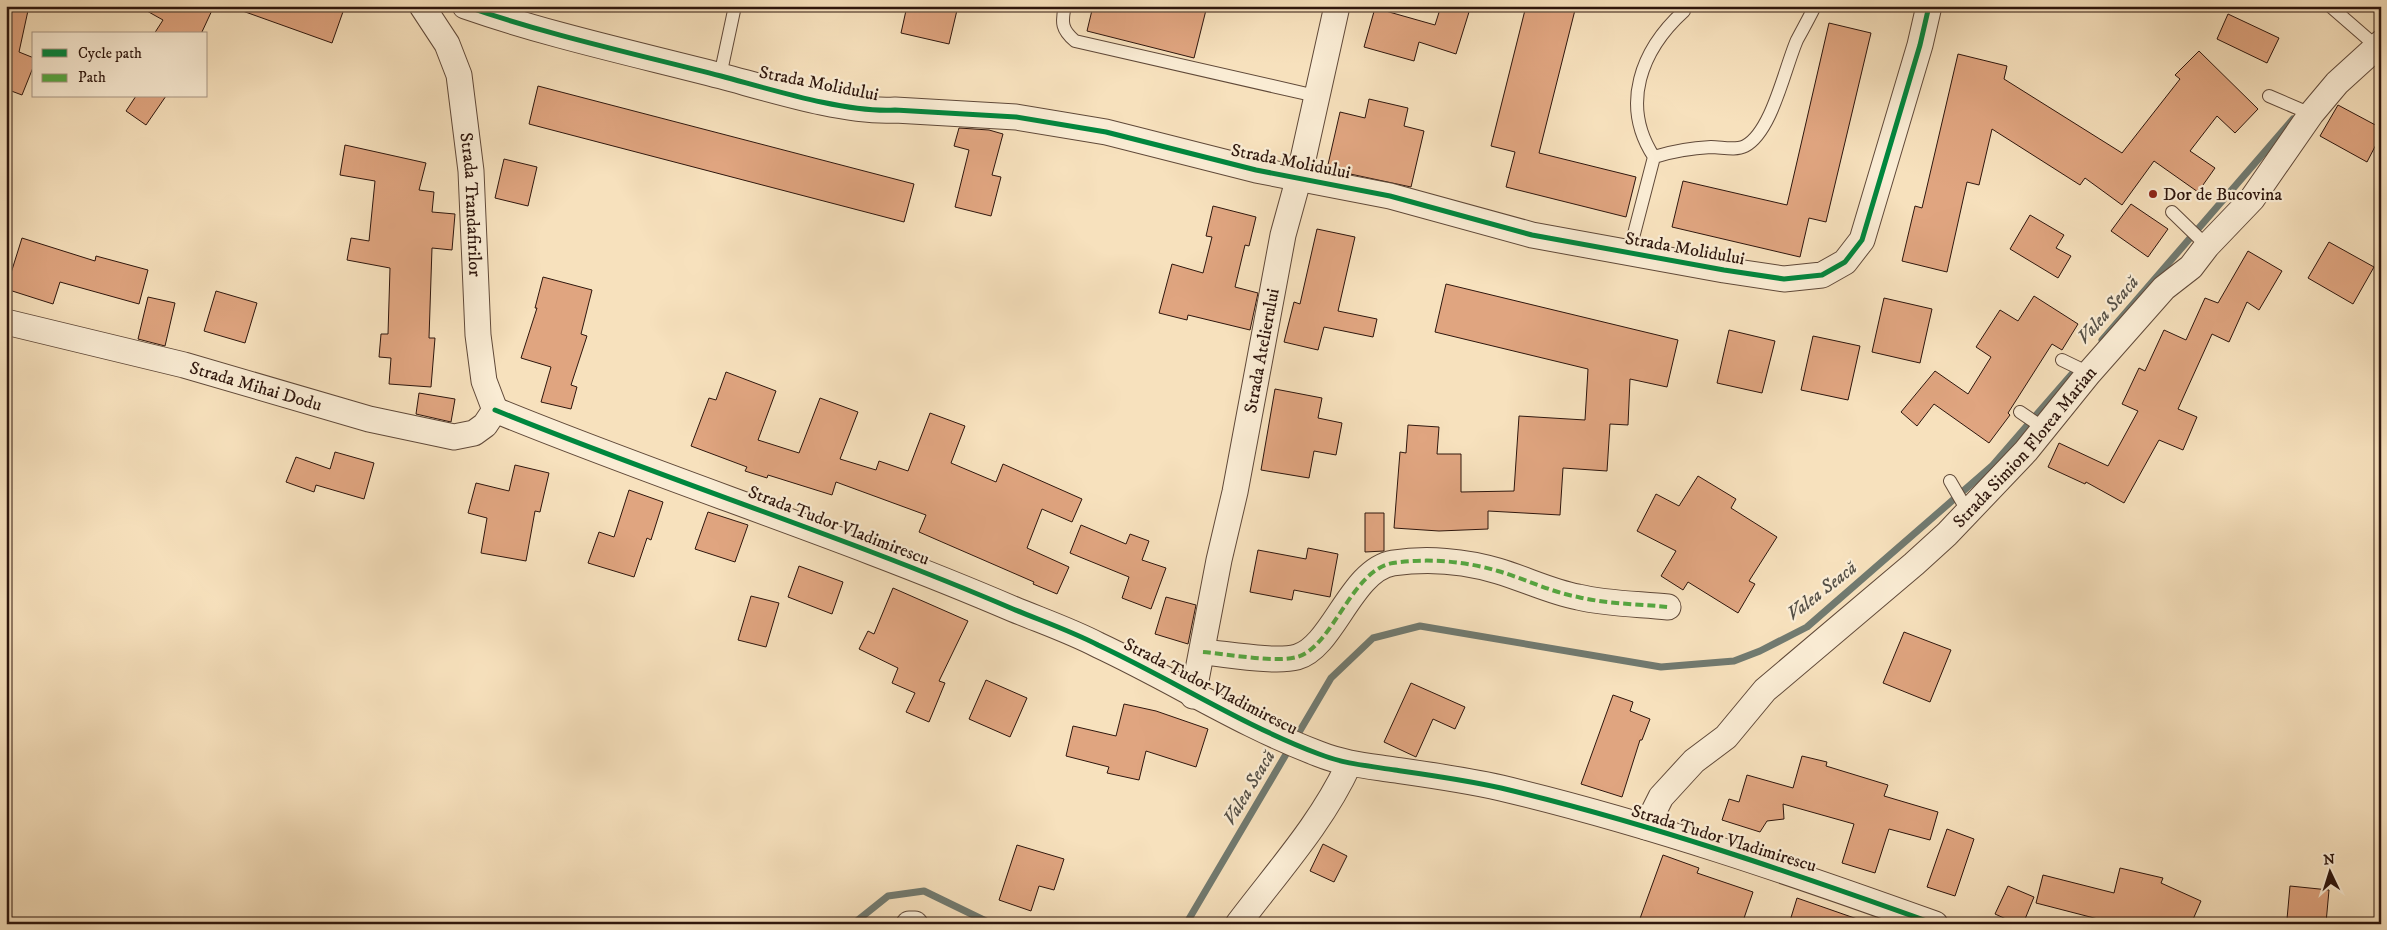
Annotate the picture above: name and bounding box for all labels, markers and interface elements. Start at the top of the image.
legend [32,32,208,98]
text: Cycle path [78,44,142,63]
street label: Strada Molidului [757,62,880,106]
text: Path [78,68,106,87]
street label: Strada Trandafirilor [454,131,486,277]
street label: Strada Molidului [1229,140,1352,184]
place label: Dor de Bucovina [2163,184,2283,206]
marker: Dor de Bucovina [2147,188,2159,200]
street label: Strada Molidului [1623,228,1746,270]
water label: Valea Seacă [2072,271,2145,349]
street label: Strada Atelierului [1240,287,1285,415]
street label: Strada Mihai Dodu [187,357,325,417]
street label: Strada Simion Florea Marian [1949,362,2102,533]
street label: Strada Tudor Vladimirescu [745,481,933,571]
water label: Valea Seacă [1782,556,1862,626]
street label: Strada Tudor Vladimirescu [1120,633,1302,741]
water label: Valea Seacă [1218,746,1281,829]
street label: Strada Tudor Vladimirescu [1628,800,1819,878]
north arrow [2304,848,2354,898]
text: N [2323,851,2336,869]

